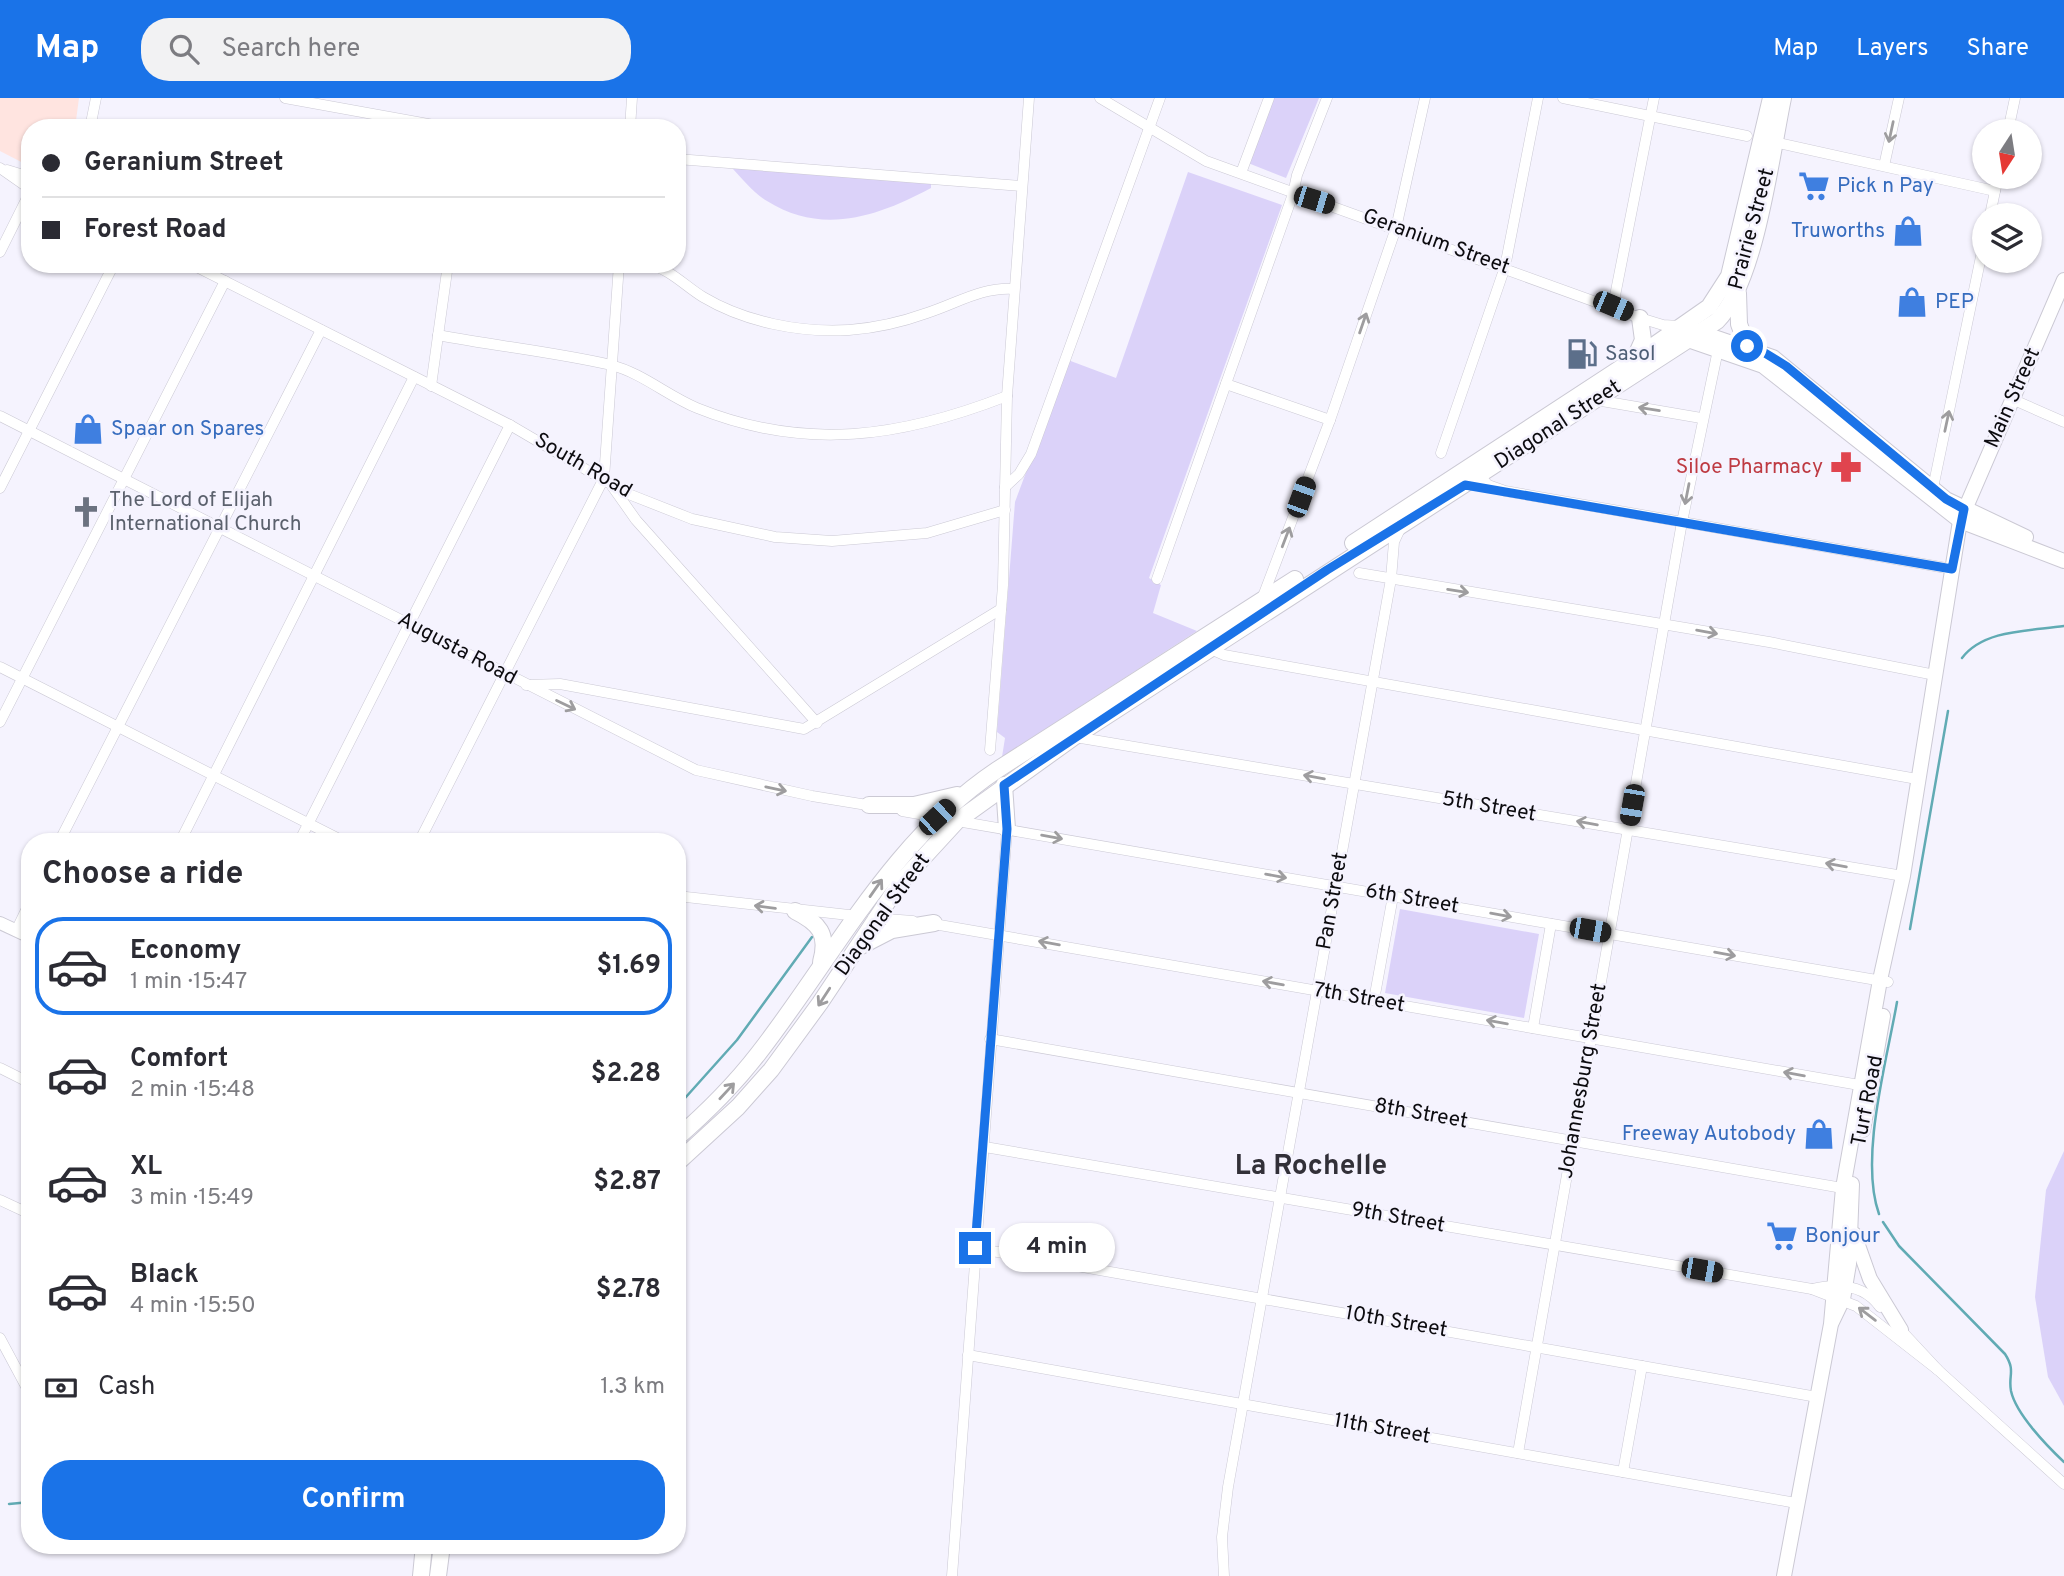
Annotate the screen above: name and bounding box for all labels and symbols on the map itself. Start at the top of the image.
north arrow [1972,119,2042,189]
one-way arrow [1884,120,1898,143]
street label: Prairie Street [1723,165,1781,293]
supermarket icon: Pick n Pay [1797,169,1831,203]
place label: Pick n Pay [1837,173,1934,200]
car [1291,184,1338,216]
street label: Geranium Street [1359,203,1513,281]
shop icon: Truworths [1891,214,1925,248]
place label: Truworths [1791,218,1885,245]
shop icon: PEP [1895,285,1929,319]
car [1590,288,1637,324]
place label: PEP [1935,289,1974,316]
one-way arrow [1358,313,1370,335]
route start [1731,330,1763,362]
fuel station icon: Sasol [1565,337,1599,371]
place label: Sasol [1605,341,1655,368]
street label: Main Street [1979,344,2047,452]
street label: Diagonal Street [1490,374,1626,476]
one-way arrow [1638,403,1661,416]
one-way arrow [1940,410,1954,433]
shop icon: Spaar on Spares [71,412,105,446]
place label: Spaar on Spares [111,416,264,443]
street label: South Road [529,427,637,505]
pharmacy icon: Siloe Pharmacy [1829,450,1863,484]
place label: Siloe Pharmacy [1676,454,1823,481]
car [1284,474,1319,520]
one-way arrow [1680,482,1693,505]
place label: The Lord of Elijah International Church [109,487,302,538]
church icon: The Lord of Elijah International Church [69,495,103,529]
one-way arrow [1280,527,1293,549]
one-way arrow [1446,585,1469,598]
street label: Augusta Road [393,606,521,692]
one-way arrow [1695,625,1717,639]
one-way arrow [555,699,576,713]
one-way arrow [1304,770,1326,783]
one-way arrow [764,782,787,796]
car [1619,782,1646,828]
street label: 5th Street [1440,785,1538,829]
car [915,795,960,839]
one-way arrow [1576,816,1599,829]
one-way arrow [1040,831,1063,844]
street label: Diagonal Street [829,848,937,982]
street label: Pan Street [1311,850,1355,952]
one-way arrow [1825,858,1848,871]
one-way arrow [1264,870,1287,883]
street label: 6th Street [1363,877,1461,921]
one-way arrow [869,879,883,898]
one-way arrow [754,900,776,913]
one-way arrow [1489,909,1511,922]
car [1568,916,1613,944]
one-way arrow [1038,936,1061,950]
one-way arrow [1713,947,1736,961]
one-way arrow [1262,976,1285,989]
street label: 7th Street [1311,977,1407,1019]
street label: Johannesburg Street [1553,981,1613,1181]
one-way arrow [817,987,832,1006]
one-way arrow [1486,1015,1509,1028]
street label: Turf Road [1846,1053,1890,1149]
one-way arrow [1783,1067,1805,1080]
one-way arrow [718,1083,735,1100]
street label: 8th Street [1372,1092,1470,1136]
shop icon: Freeway Autobody [1802,1117,1836,1151]
place label: Freeway Autobody [1622,1121,1796,1148]
district label: La Rochelle [1235,1149,1387,1185]
street label: 9th Street [1349,1196,1447,1240]
supermarket icon: Bonjour [1765,1219,1799,1253]
place label: Bonjour [1805,1223,1880,1250]
callout: 4 min [1000,1224,1115,1272]
route end [959,1232,991,1264]
car [1680,1256,1725,1284]
street label: 10th Street [1343,1300,1449,1344]
one-way arrow [1858,1307,1877,1322]
street label: 11th Street [1332,1407,1432,1451]

